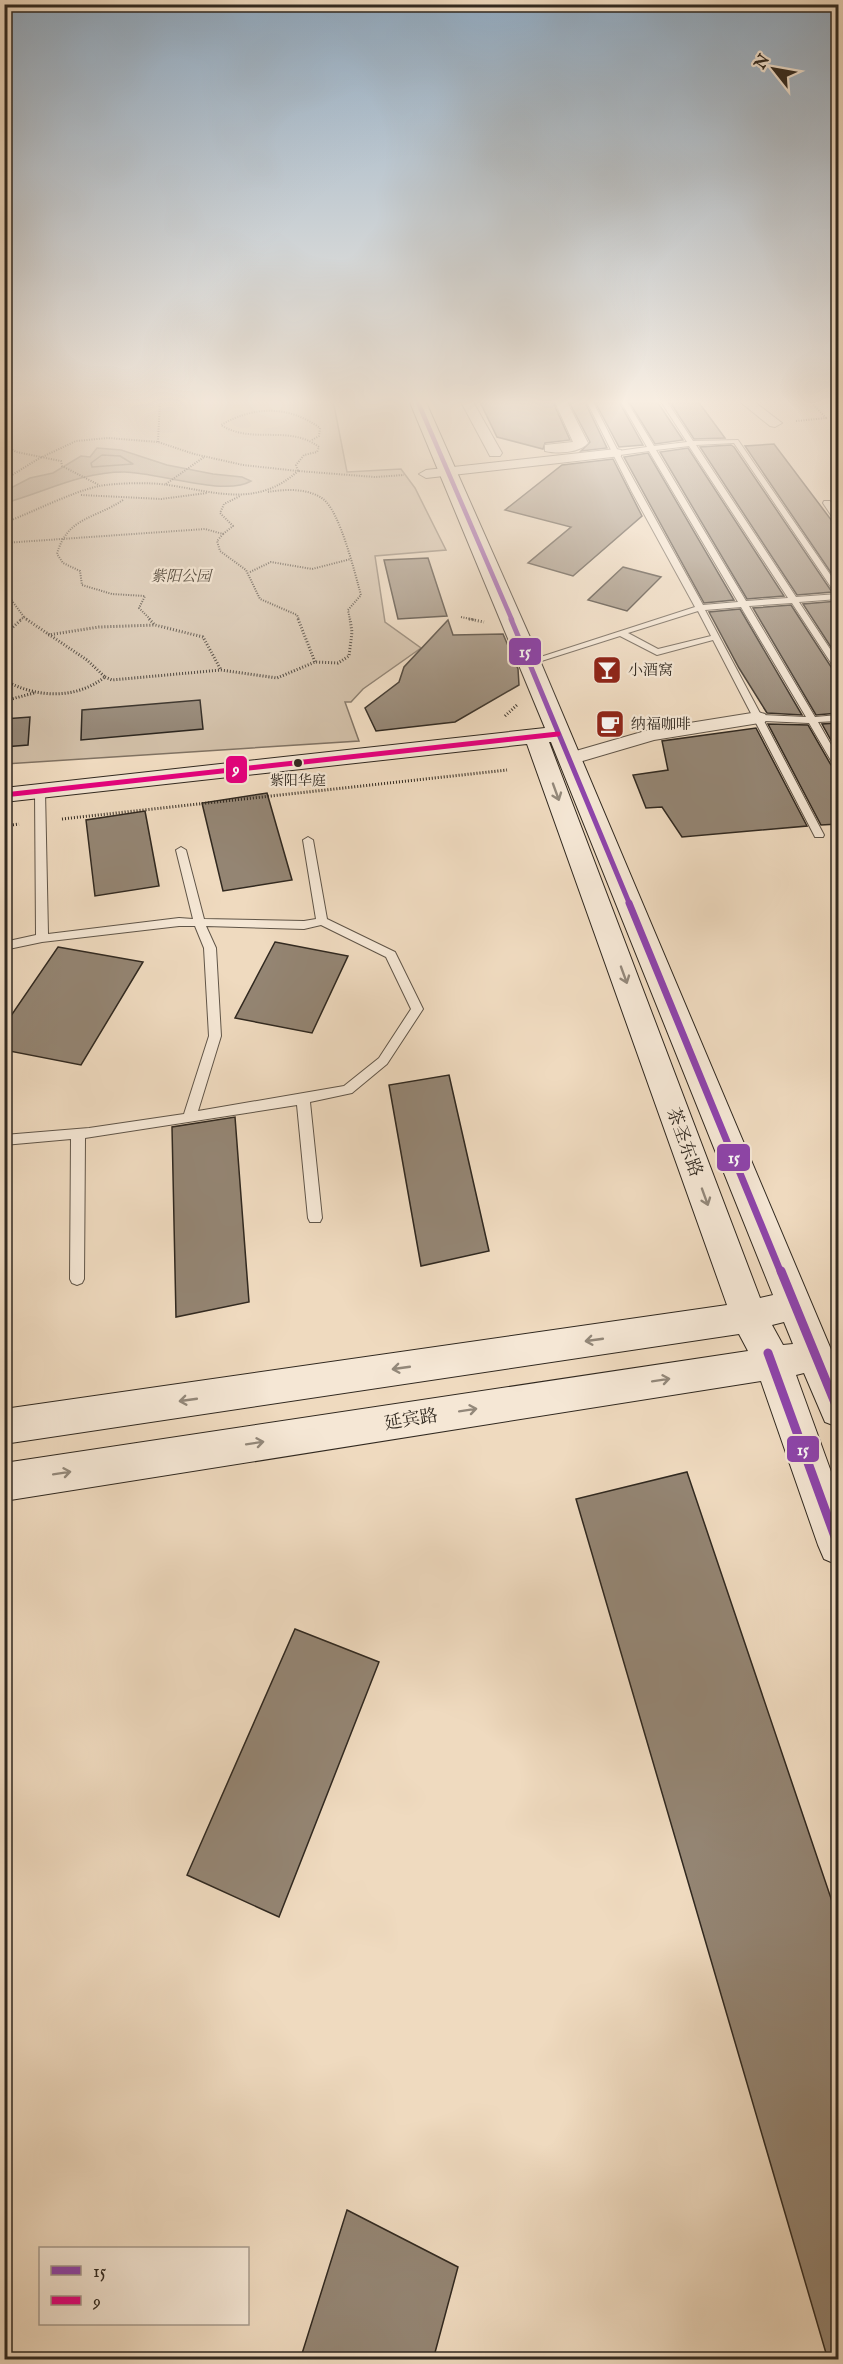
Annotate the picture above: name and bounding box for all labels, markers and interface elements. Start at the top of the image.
north arrow [744,39,804,99]
text: N [750,51,775,74]
park label: 紫阳公园 [151,567,213,586]
line badge: 15 [508,637,542,666]
text: 15 [519,643,531,663]
bar icon: 小酒窝 [591,654,623,686]
place label: 小酒窝 [628,661,673,680]
cafe icon: 纳福咖啡 [594,708,626,740]
place label: 纳福咖啡 [631,715,691,734]
line badge: 9 [225,755,248,784]
marker: 紫阳华庭 [292,757,304,769]
text: 9 [232,761,240,781]
place label: 紫阳华庭 [270,772,326,790]
one-way arrow [552,782,563,801]
one-way arrow [619,965,630,984]
street label: 茶圣东路 [660,1105,707,1180]
line badge: 15 [716,1143,751,1172]
text: 15 [728,1149,740,1169]
one-way arrow [701,1187,712,1206]
one-way arrow [585,1334,604,1345]
one-way arrow [392,1363,412,1374]
one-way arrow [651,1374,670,1385]
one-way arrow [178,1395,198,1406]
one-way arrow [458,1404,478,1415]
street label: 延宾路 [383,1405,440,1436]
line badge: 15 [786,1435,820,1463]
one-way arrow [245,1437,264,1448]
text: 15 [797,1441,809,1461]
one-way arrow [52,1467,72,1478]
legend [39,2247,249,2325]
text: 15 [93,2261,107,2284]
text: 9 [92,2291,101,2314]

